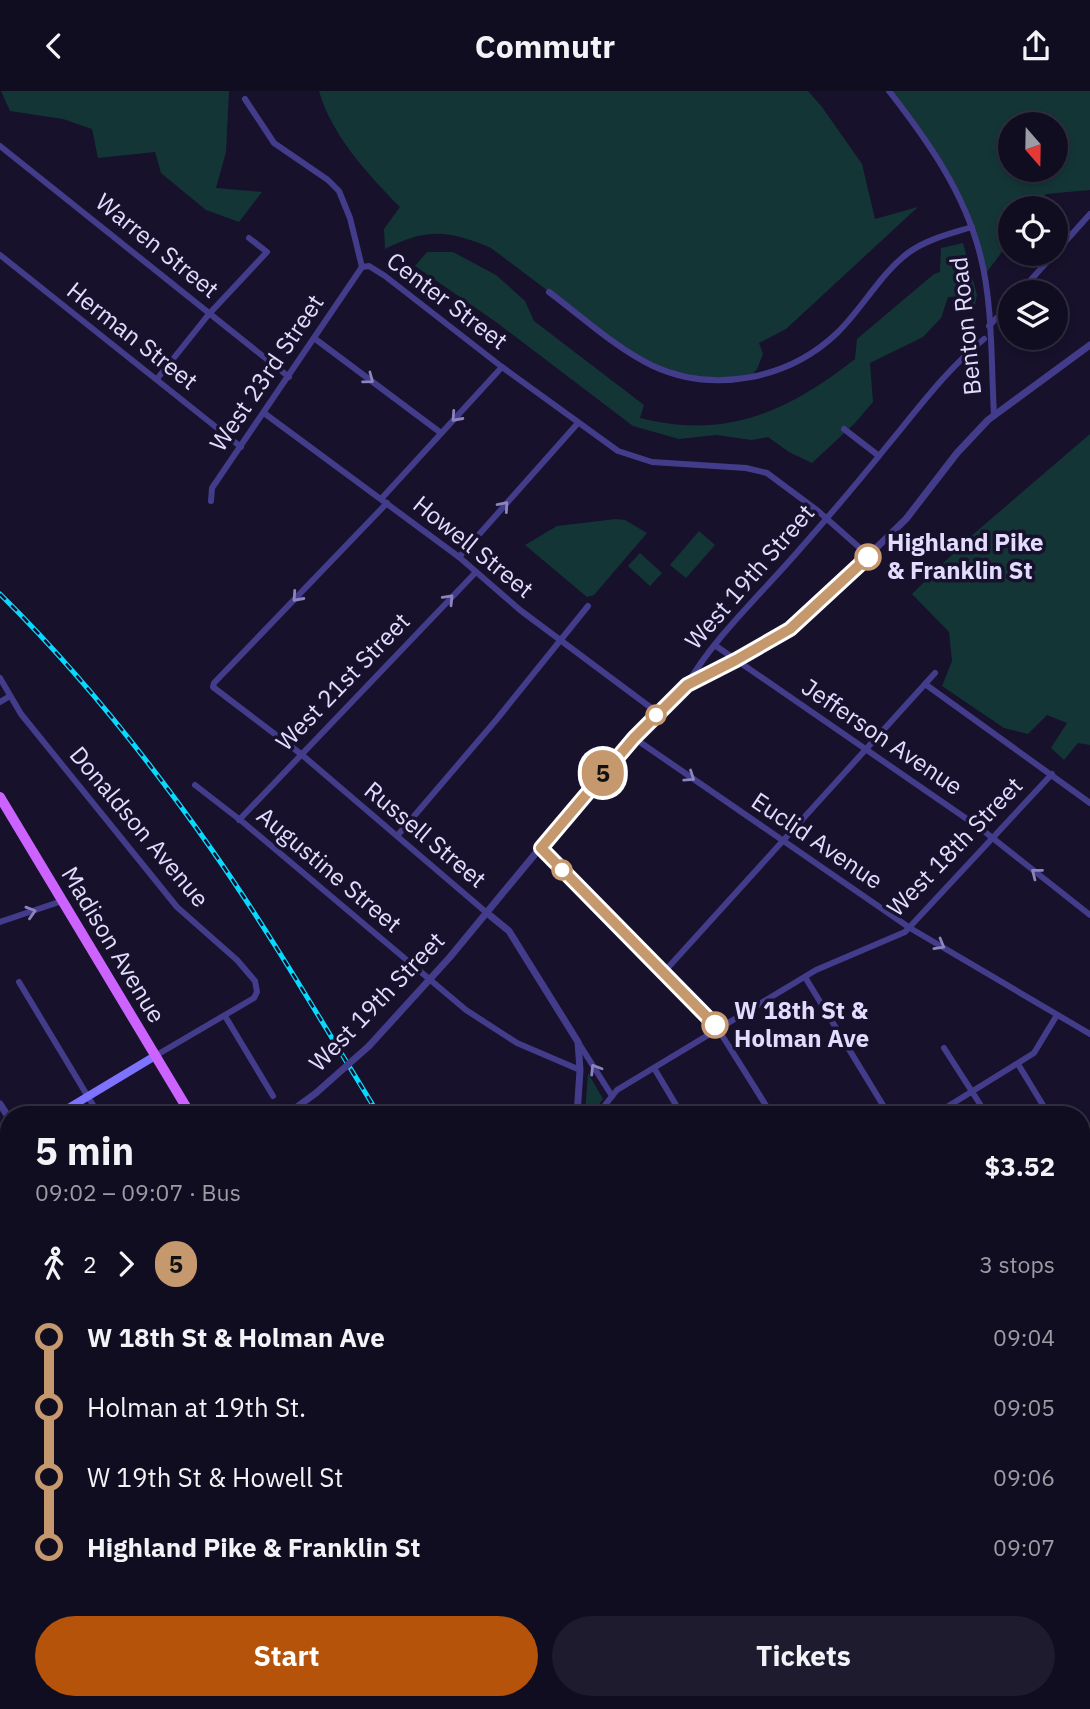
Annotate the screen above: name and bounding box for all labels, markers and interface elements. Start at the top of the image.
text: Commutr [475,25,615,67]
icon: back [35,27,73,65]
icon: share [1017,27,1055,65]
north arrow [998,112,1068,182]
map controls [998,112,1068,350]
street label: Warren Street [89,186,226,305]
button: locate [998,196,1068,266]
street label: Center Street [381,244,515,356]
street label: Benton Road [942,255,988,397]
street label: Herman Street [61,274,205,396]
button: layers [998,280,1068,350]
street label: West 23rd Street [202,288,331,457]
one-way arrow [361,371,374,383]
one-way arrow [451,409,464,422]
street label: Howell Street [407,488,541,605]
street label: West 19th Street [677,497,821,656]
one-way arrow [496,501,508,514]
place label: Highland Pike & Franklin St [887,526,1044,586]
marker: Highland Pike & Franklin St [855,544,881,570]
one-way arrow [293,588,306,601]
one-way arrow [441,594,454,607]
street label: West 21st Street [268,605,416,757]
street label: Jefferson Avenue [796,671,969,802]
unlabelled marker [646,705,666,725]
street label: Donaldson Avenue [63,739,217,914]
line badge: 5 [580,750,626,796]
text: 5 [596,757,610,789]
one-way arrow [682,769,695,781]
street label: West 18th Street [879,770,1029,923]
street label: Russell Street [358,774,493,895]
street label: Euclid Avenue [746,784,889,896]
street label: Augustine Street [251,799,409,939]
street label: Madison Avenue [55,860,173,1028]
unlabelled marker [552,860,572,880]
one-way arrow [1031,869,1044,882]
one-way arrow [25,906,37,920]
street label: West 19th Street [301,925,451,1078]
one-way arrow [932,937,945,950]
place label: W 18th St & Holman Ave [734,994,869,1054]
marker: W 18th St & Holman Ave [702,1012,728,1038]
one-way arrow [591,1064,603,1077]
text: 5 min [35,1126,134,1175]
text: $3.52 [985,1149,1055,1183]
text: 09:02 – 09:07 · Bus [35,1177,241,1207]
icon: walk [35,1245,73,1283]
icon: forward [107,1245,145,1283]
text: 5 [169,1248,183,1280]
text: 2 [83,1249,97,1279]
text: 3 stops [979,1249,1055,1279]
text: W 18th St & Holman Ave [87,1320,385,1354]
text: 09:04 [993,1322,1055,1352]
text: Holman at 19th St. [87,1390,306,1424]
text: 09:05 [993,1392,1055,1422]
text: W 19th St & Howell St [87,1460,343,1494]
text: 09:06 [993,1462,1055,1492]
text: Highland Pike & Franklin St [87,1530,421,1564]
text: 09:07 [993,1532,1055,1562]
button: Start [35,1616,538,1696]
button: Tickets [552,1616,1055,1696]

